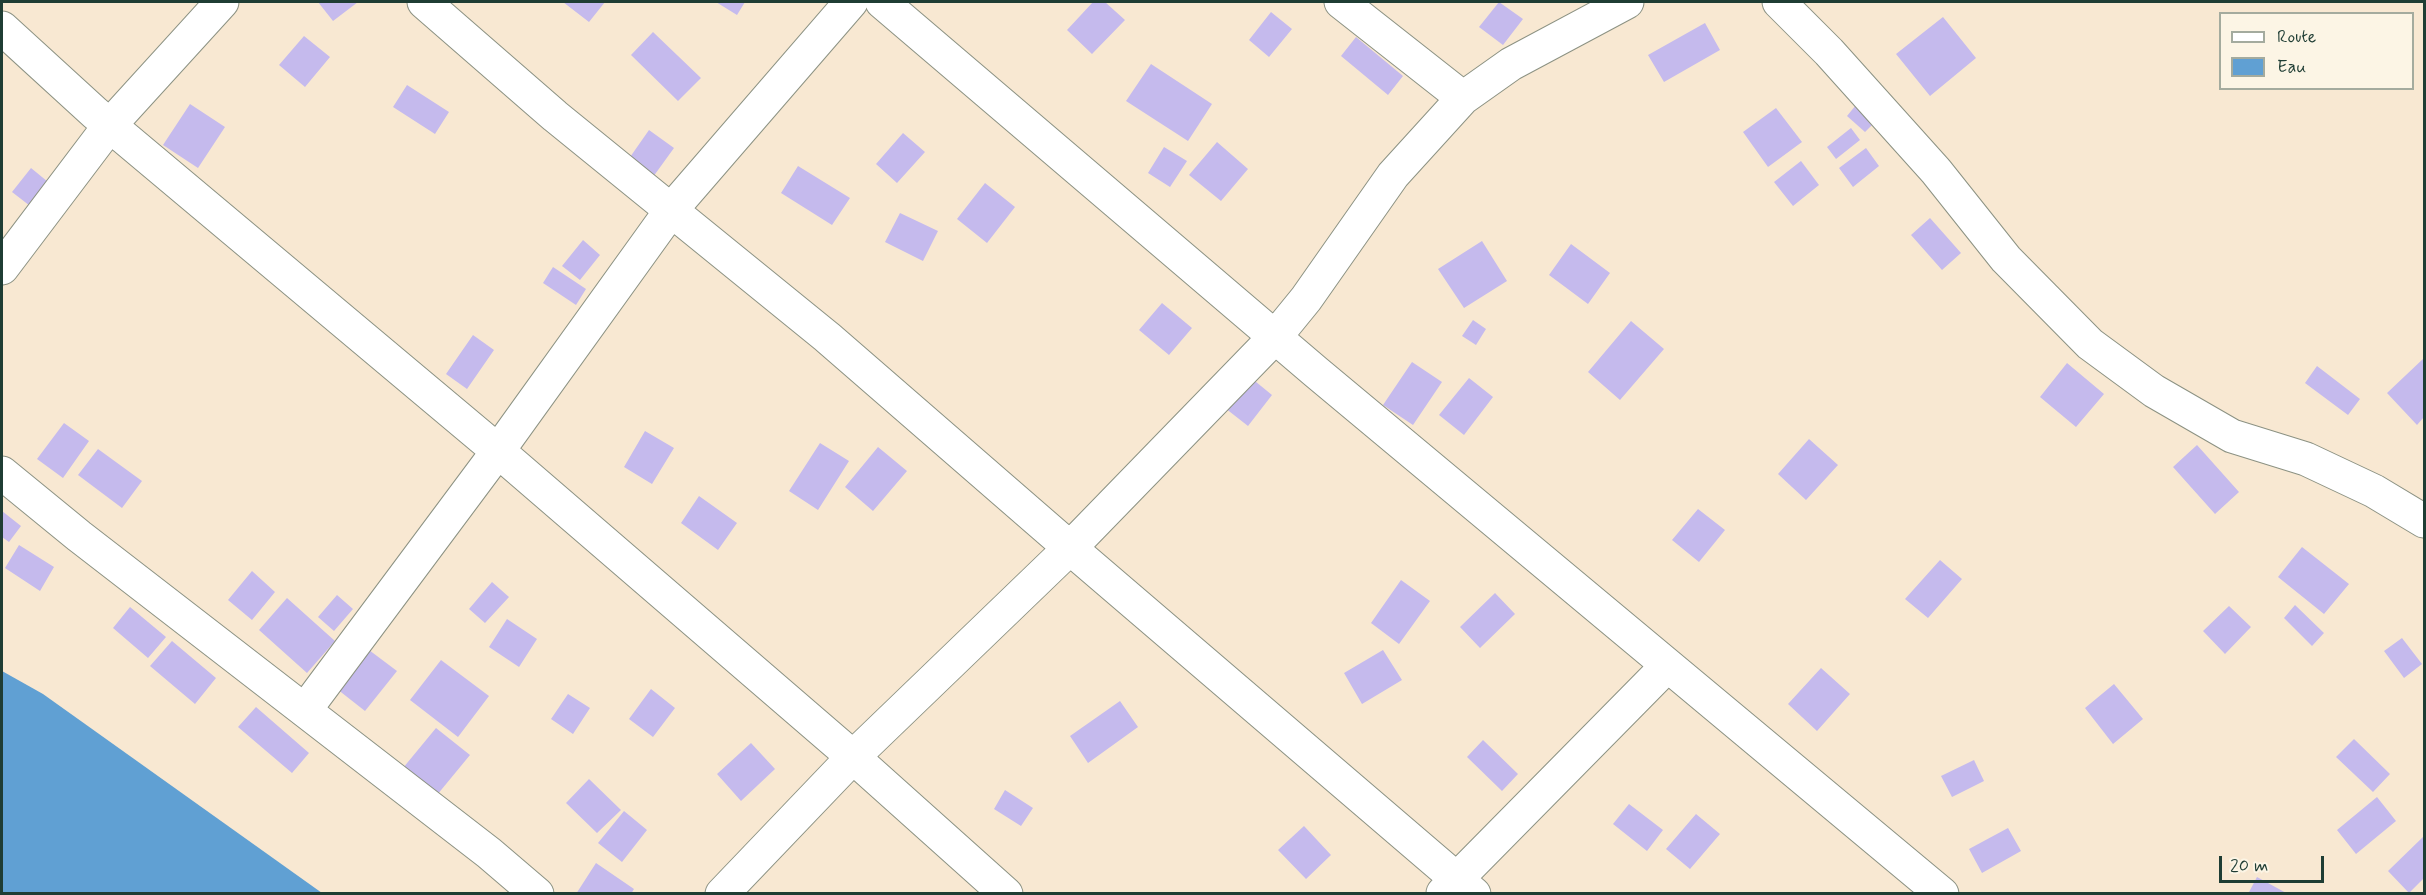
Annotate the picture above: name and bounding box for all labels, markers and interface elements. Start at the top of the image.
legend [2219,12,2414,90]
text: Route [2277,25,2316,49]
text: Eau [2277,55,2306,79]
scale bar [2222,844,2327,882]
text: 20 m [2230,854,2268,878]

